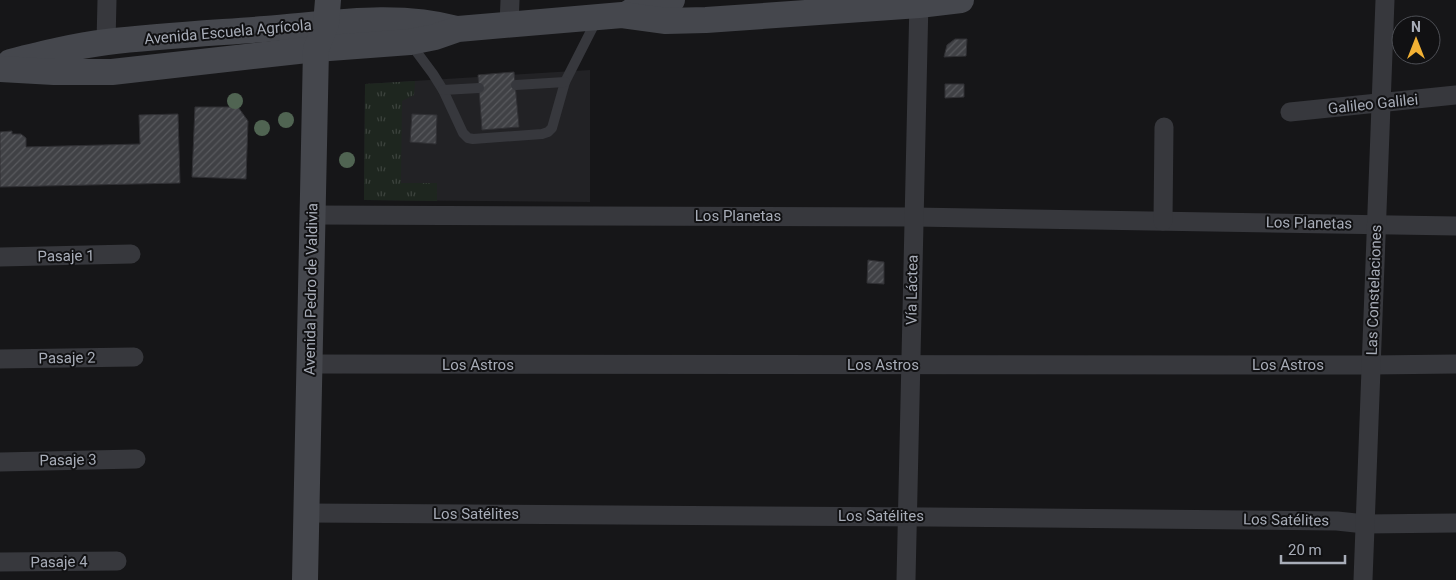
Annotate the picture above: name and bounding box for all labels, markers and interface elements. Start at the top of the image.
north arrow [1391,15,1441,65]
street label: Avenida Escuela Agrícola [144,16,312,48]
text: N [1411,19,1421,35]
street label: Galileo Galilei [1327,90,1419,118]
street label: Avenida Pedro de Valdivia [300,203,322,375]
street label: Los Planetas [695,207,781,225]
street label: Los Planetas [1266,213,1352,233]
street label: Las Constelaciones [1363,224,1385,356]
street label: Pasaje 1 [37,247,95,265]
street label: Vía Láctea [902,255,922,325]
street label: Pasaje 2 [38,349,96,367]
street label: Los Astros [442,356,514,374]
street label: Los Astros [847,356,919,374]
street label: Los Astros [1252,356,1324,374]
street label: Pasaje 3 [39,451,97,469]
street label: Los Satélites [433,505,519,523]
street label: Los Satélites [838,507,924,525]
street label: Los Satélites [1243,510,1329,530]
scale bar [1281,532,1345,564]
text: 20 m [1288,541,1322,559]
street label: Pasaje 4 [30,552,88,571]

